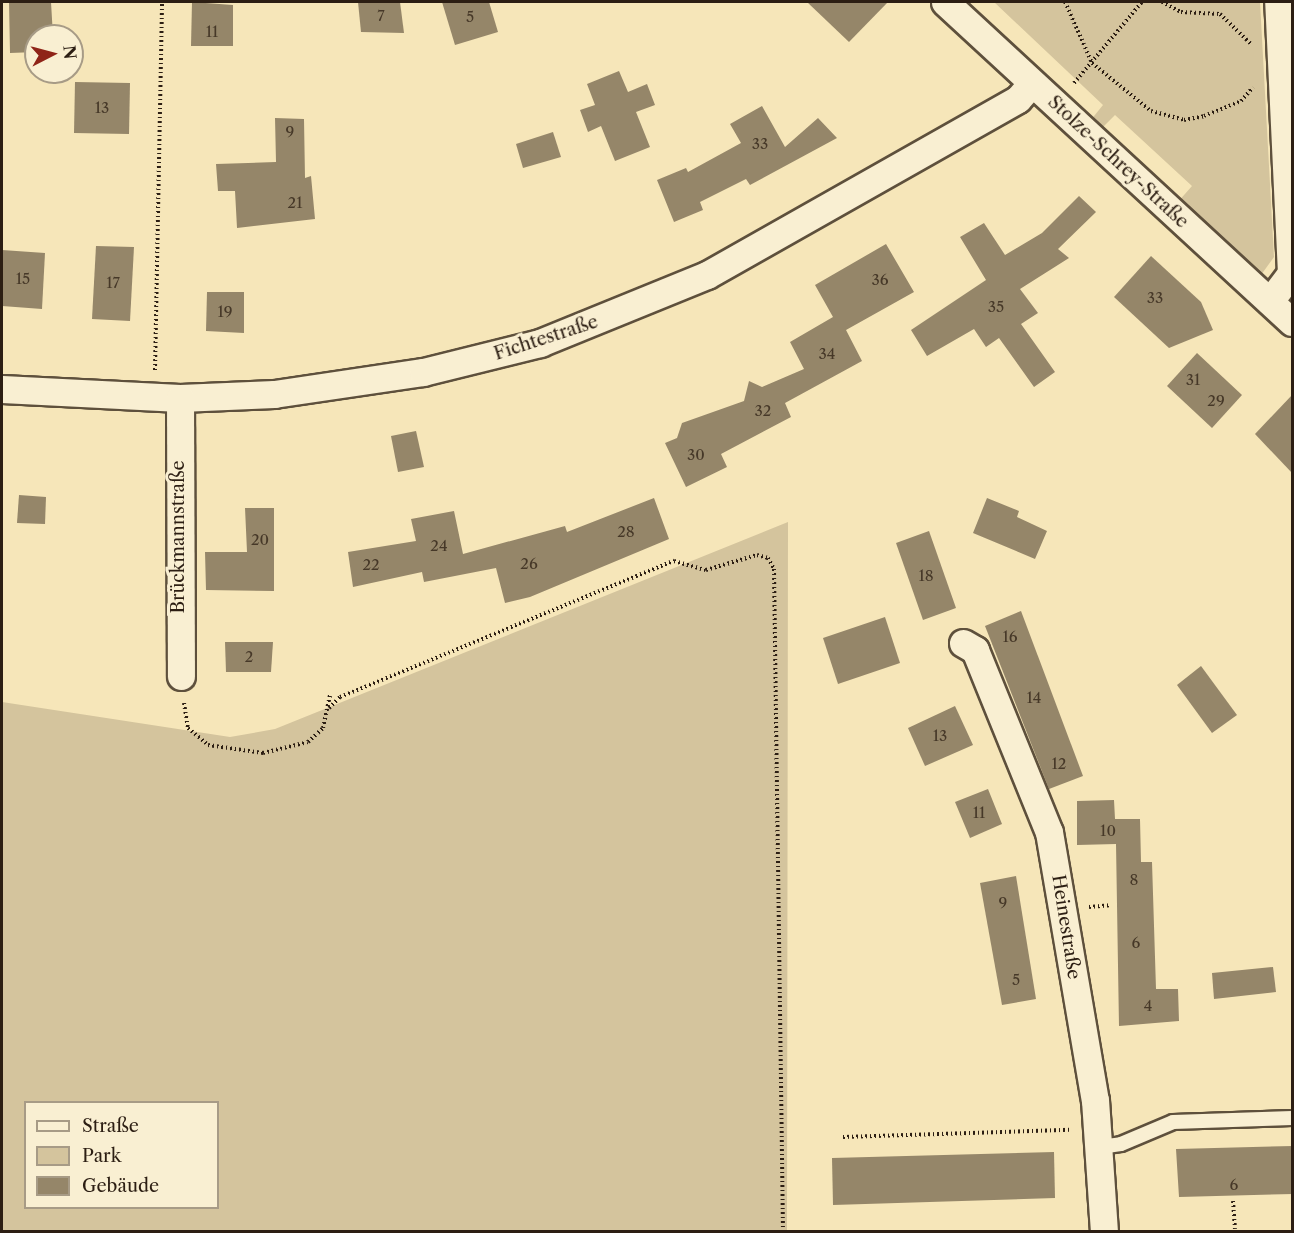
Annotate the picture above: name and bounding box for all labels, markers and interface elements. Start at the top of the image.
house number: 7 [377,7,385,25]
house number: 5 [466,8,474,26]
house number: 11 [206,23,218,41]
north arrow [24,24,84,84]
text: N [59,44,81,60]
street label: Stolze-Schrey-Straße [1043,91,1193,233]
house number: 13 [95,99,109,117]
house number: 9 [286,123,294,141]
house number: 33 [752,135,768,153]
house number: 21 [288,194,302,212]
house number: 15 [16,270,30,288]
house number: 36 [871,271,889,289]
house number: 17 [106,274,120,292]
house number: 33 [1147,289,1163,307]
house number: 35 [988,298,1004,316]
house number: 19 [217,303,233,321]
street label: Fichtestraße [491,311,601,365]
house number: 34 [819,345,835,363]
house number: 31 [1186,371,1200,389]
house number: 29 [1207,392,1225,410]
house number: 32 [755,402,771,420]
house number: 30 [687,446,705,464]
street label: Brückmannstraße [167,460,189,614]
house number: 28 [617,523,635,541]
house number: 20 [251,531,269,549]
house number: 24 [430,537,448,555]
house number: 26 [520,555,538,573]
house number: 22 [362,556,380,574]
house number: 18 [918,567,934,585]
house number: 16 [1002,628,1018,646]
house number: 2 [245,648,253,666]
house number: 14 [1027,689,1041,707]
house number: 13 [933,727,947,745]
house number: 12 [1052,755,1066,773]
house number: 11 [973,804,985,822]
house number: 10 [1100,822,1116,840]
house number: 8 [1130,871,1138,889]
street label: Heinestraße [1047,873,1085,981]
house number: 9 [999,894,1007,912]
house number: 6 [1132,934,1140,952]
house number: 5 [1012,971,1020,989]
house number: 4 [1144,997,1152,1015]
legend [24,1101,219,1209]
text: Straße [82,1115,139,1137]
text: Park [82,1145,121,1167]
text: Gebäude [82,1175,159,1197]
house number: 6 [1230,1176,1238,1194]

